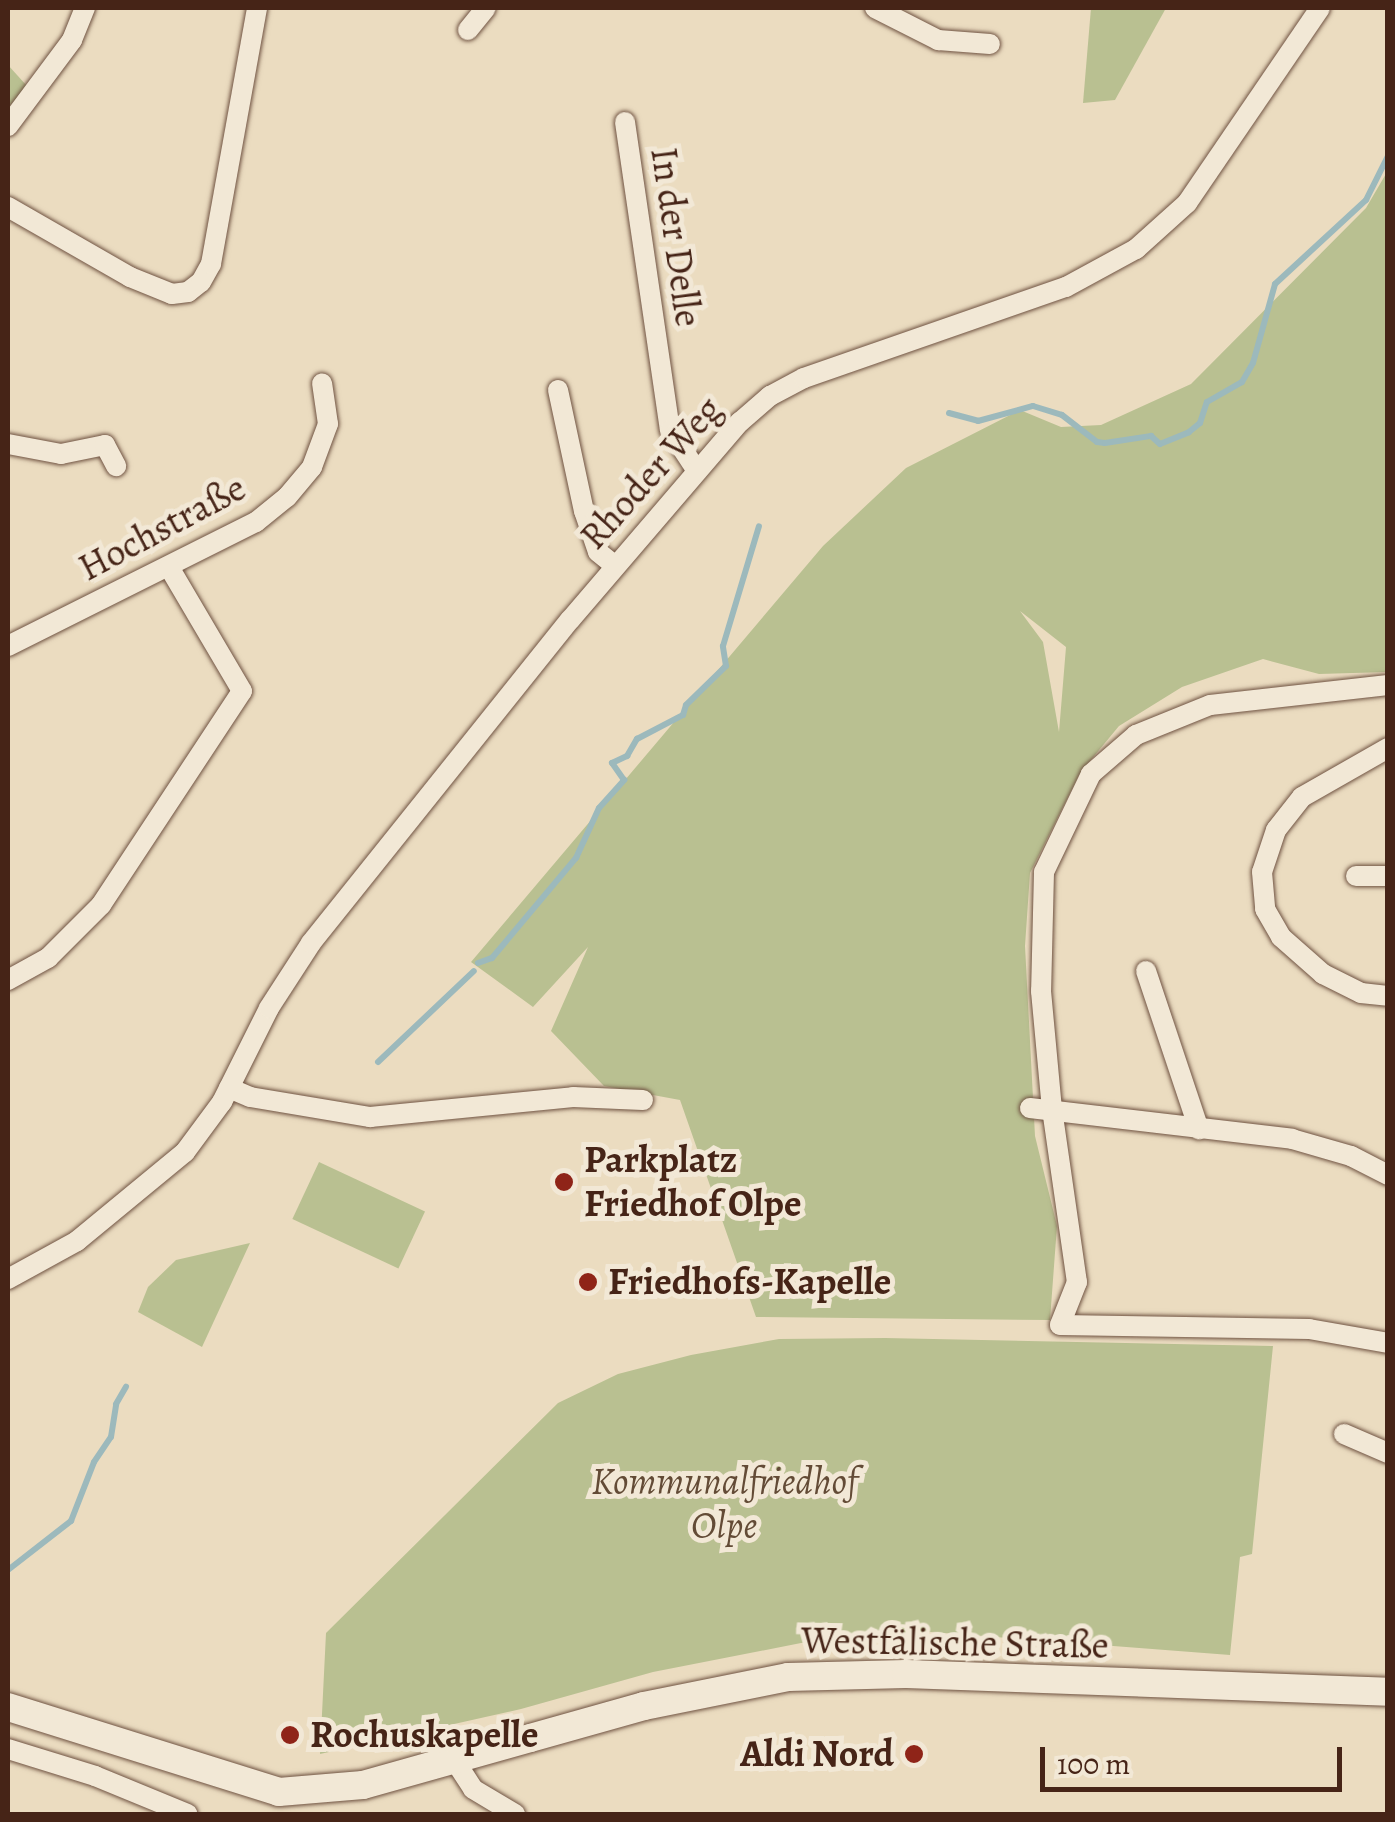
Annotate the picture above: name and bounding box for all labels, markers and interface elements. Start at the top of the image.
street label: In der Delle [641,144,711,330]
street label: Rhoder Weg [571,387,731,559]
street label: Hochstraße [71,465,253,591]
place label: Parkplatz Friedhof Olpe [584,1137,802,1226]
marker: Parkplatz Friedhof Olpe [553,1171,575,1193]
place label: Friedhofs-Kapelle [608,1259,891,1305]
marker: Friedhofs-Kapelle [577,1271,599,1293]
park label: Kommunalfriedhof Olpe [591,1459,857,1548]
street label: Westfälische Straße [801,1618,1109,1668]
place label: Rochuskapelle [310,1712,539,1758]
marker: Rochuskapelle [279,1724,301,1746]
scale bar [1045,1727,1348,1789]
place label: Aldi Nord [740,1731,894,1777]
marker: Aldi Nord [903,1743,925,1765]
text: 100 m [1057,1744,1130,1784]

